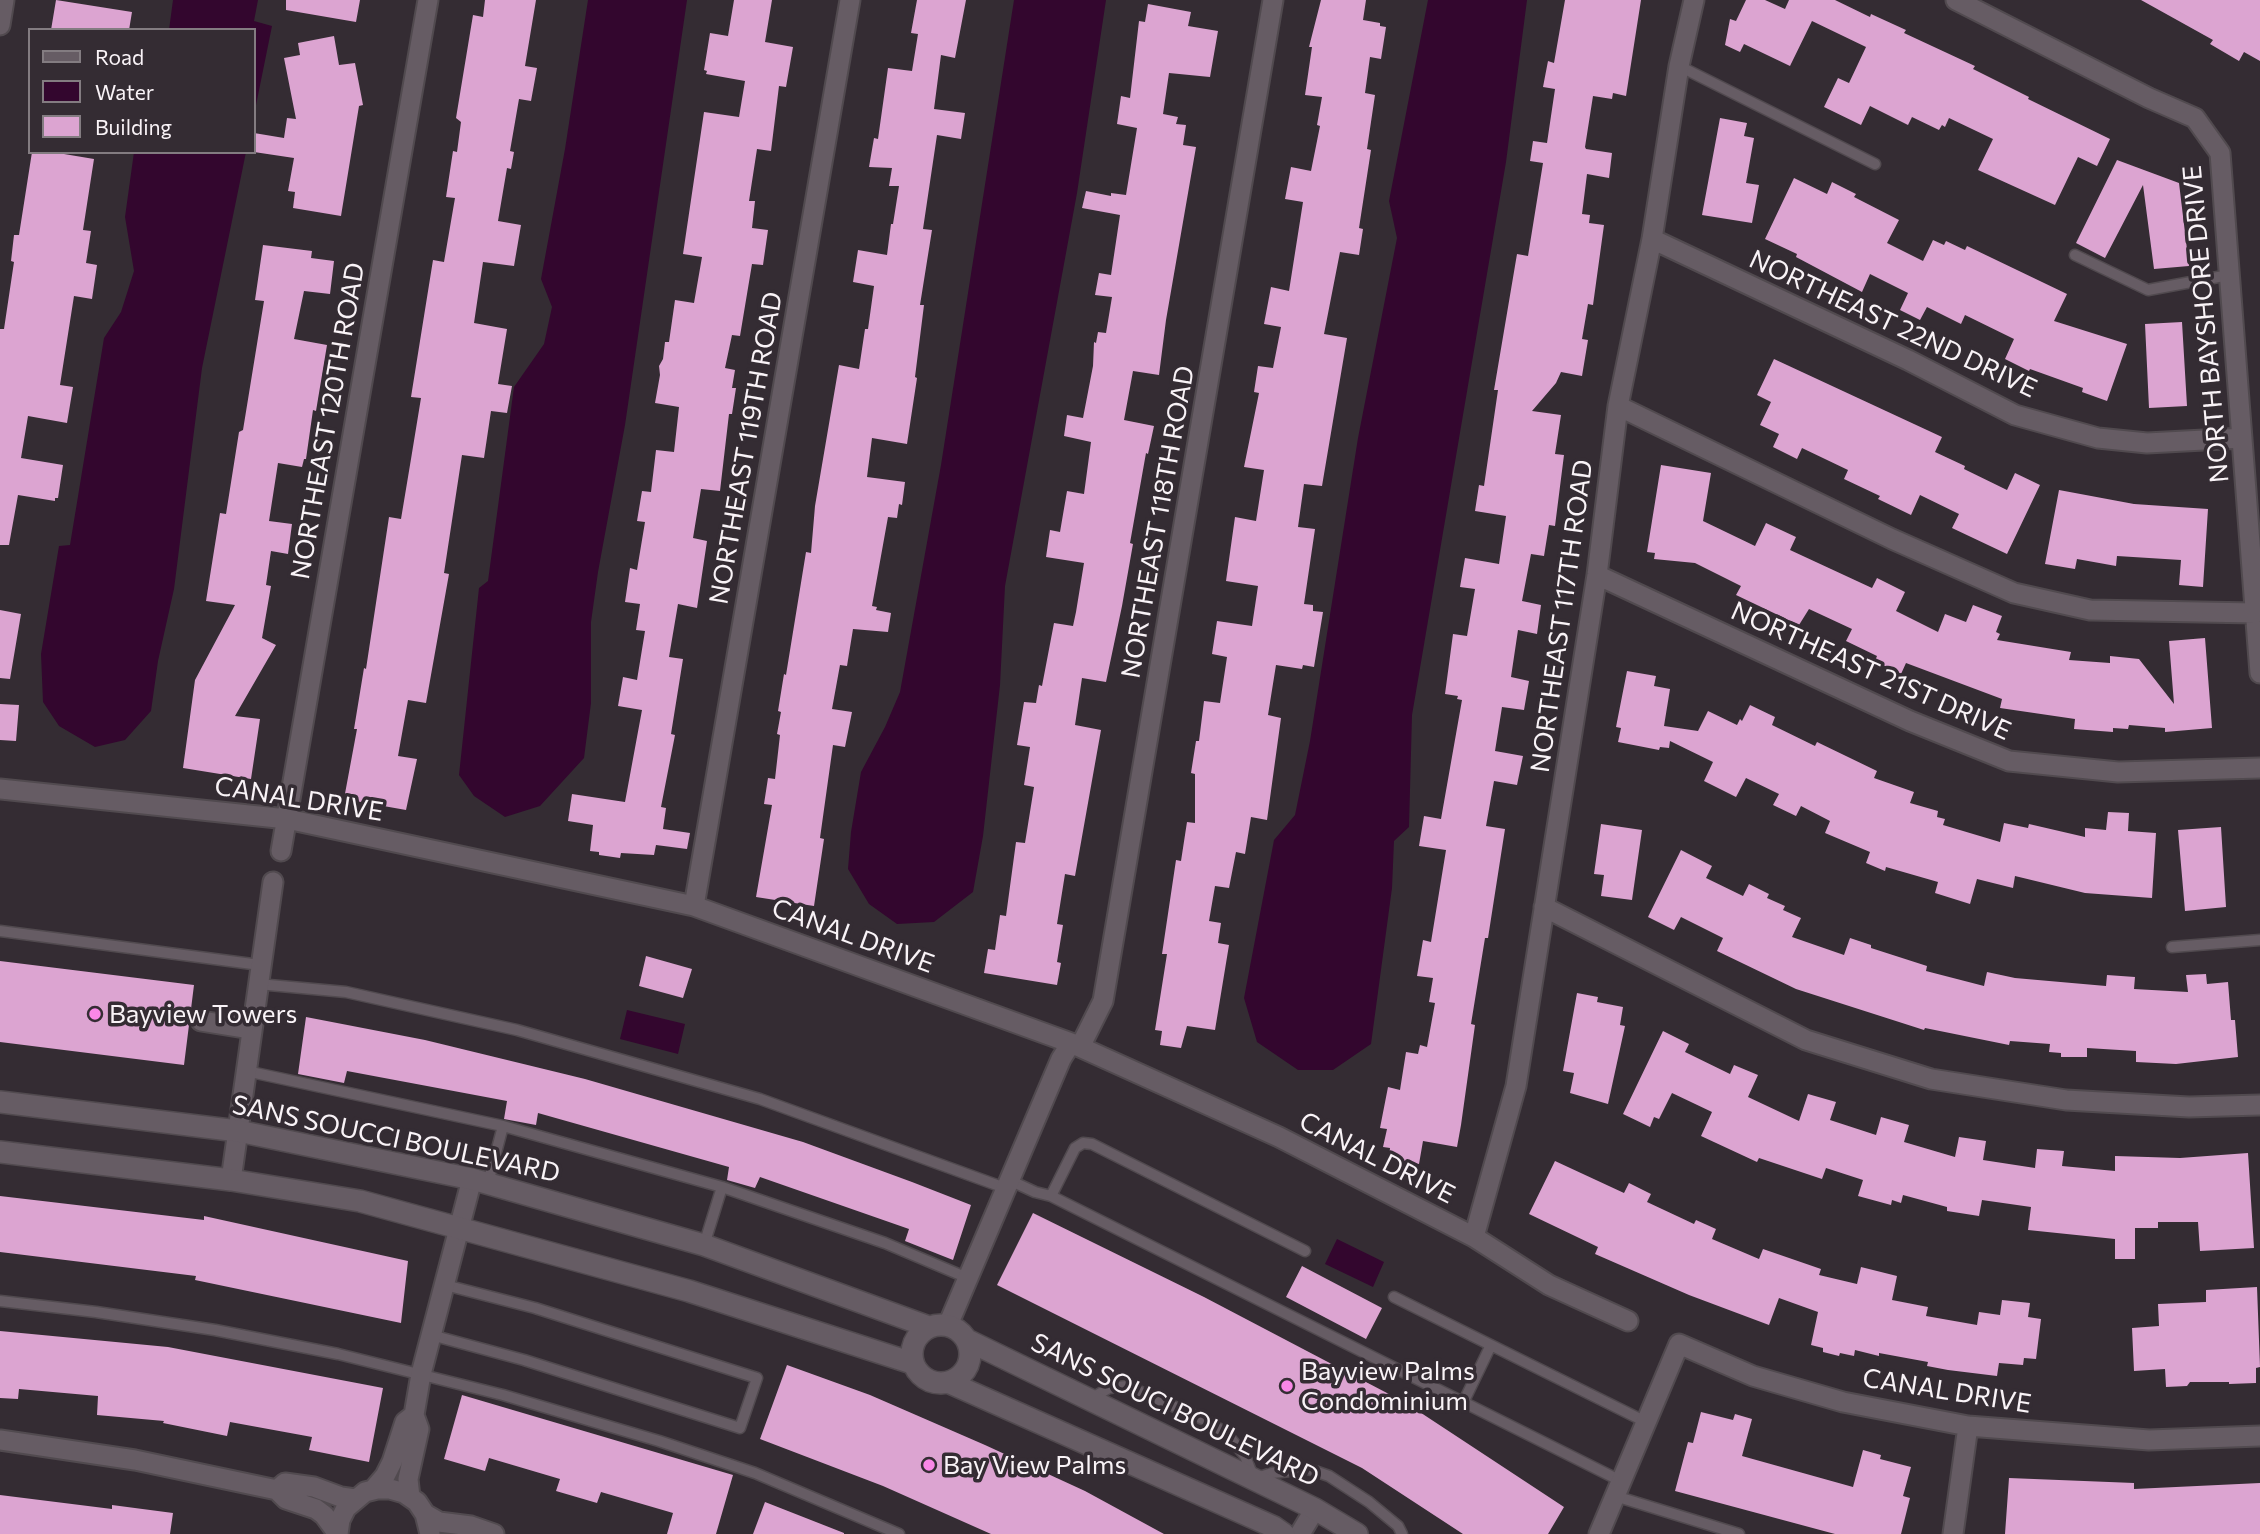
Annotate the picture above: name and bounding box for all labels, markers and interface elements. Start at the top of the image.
legend [28,28,256,154]
text: Road [95,44,144,69]
text: Water [95,79,154,104]
text: Building [95,114,172,139]
street label: NORTH BAYSHORE DRIVE [2177,164,2235,484]
street label: NORTHEAST 22ND DRIVE [1744,244,2042,404]
street label: NORTHEAST 120TH ROAD [285,260,371,582]
street label: NORTHEAST 119TH ROAD [703,289,789,607]
street label: NORTHEAST 118TH ROAD [1115,363,1201,681]
street label: NORTHEAST 117TH ROAD [1525,458,1599,774]
street label: NORTHEAST 21ST DRIVE [1726,595,2016,747]
street label: CANAL DRIVE [212,770,386,828]
street label: CANAL DRIVE [768,892,938,980]
place label: Bayview Towers [109,998,297,1030]
marker: Bayview Towers [87,1006,103,1022]
street label: SANS SOUCCI BOULEVARD [229,1089,563,1189]
street label: CANAL DRIVE [1294,1105,1460,1211]
street label: SANS SOUCI BOULEVARD [1026,1327,1324,1493]
place label: Bayview Palms Condominium [1301,1355,1475,1416]
street label: CANAL DRIVE [1860,1362,2034,1420]
marker: Bayview Palms Condominium [1279,1378,1295,1394]
place label: Bay View Palms [943,1449,1126,1481]
marker: Bay View Palms [921,1457,937,1473]

